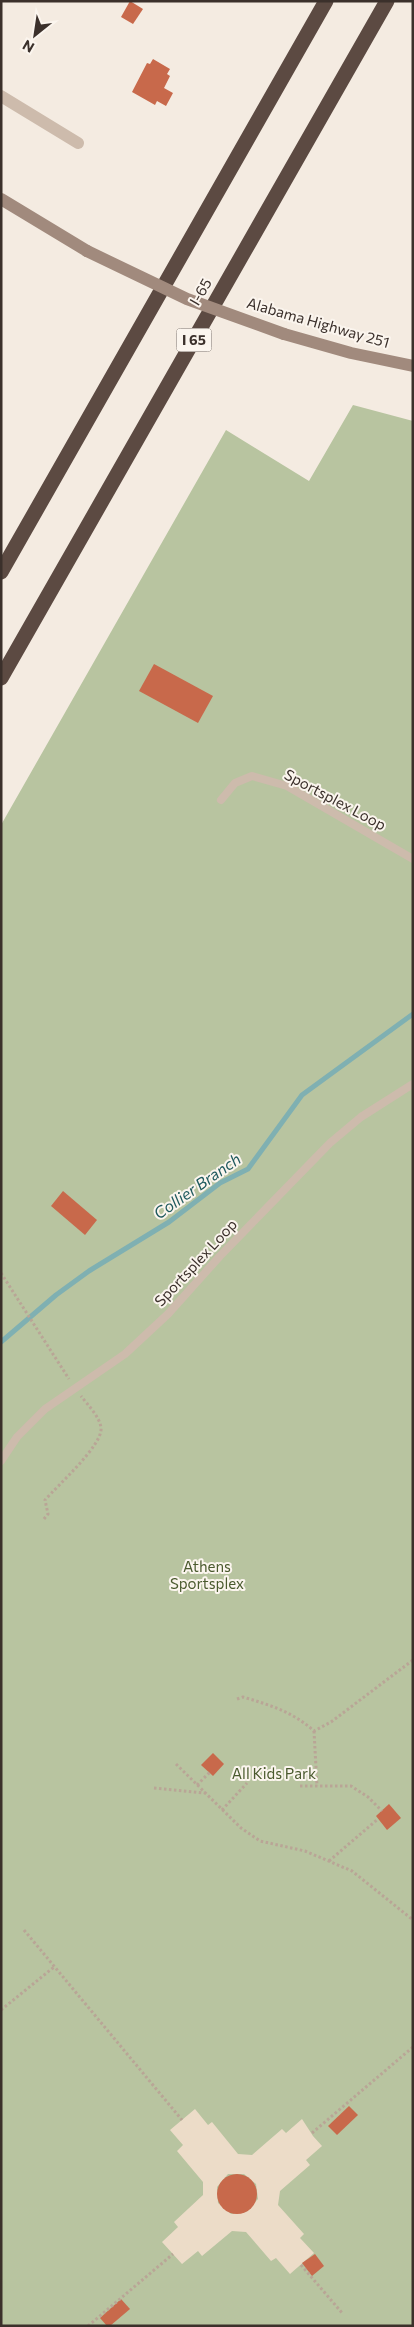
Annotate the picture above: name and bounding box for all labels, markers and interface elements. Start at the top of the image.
north arrow [10,10,60,60]
text: N [19,37,37,57]
street label: I-65 [185,275,215,308]
street label: Alabama Highway 251 [245,293,392,351]
road number: I 65 [176,328,212,352]
street label: Sportsplex Loop [282,765,389,834]
water label: Collier Branch [150,1149,244,1223]
street label: Sportsplex Loop [150,1215,240,1310]
park label: Athens Sportsplex [170,1557,244,1592]
park label: All Kids Park [232,1764,316,1782]

